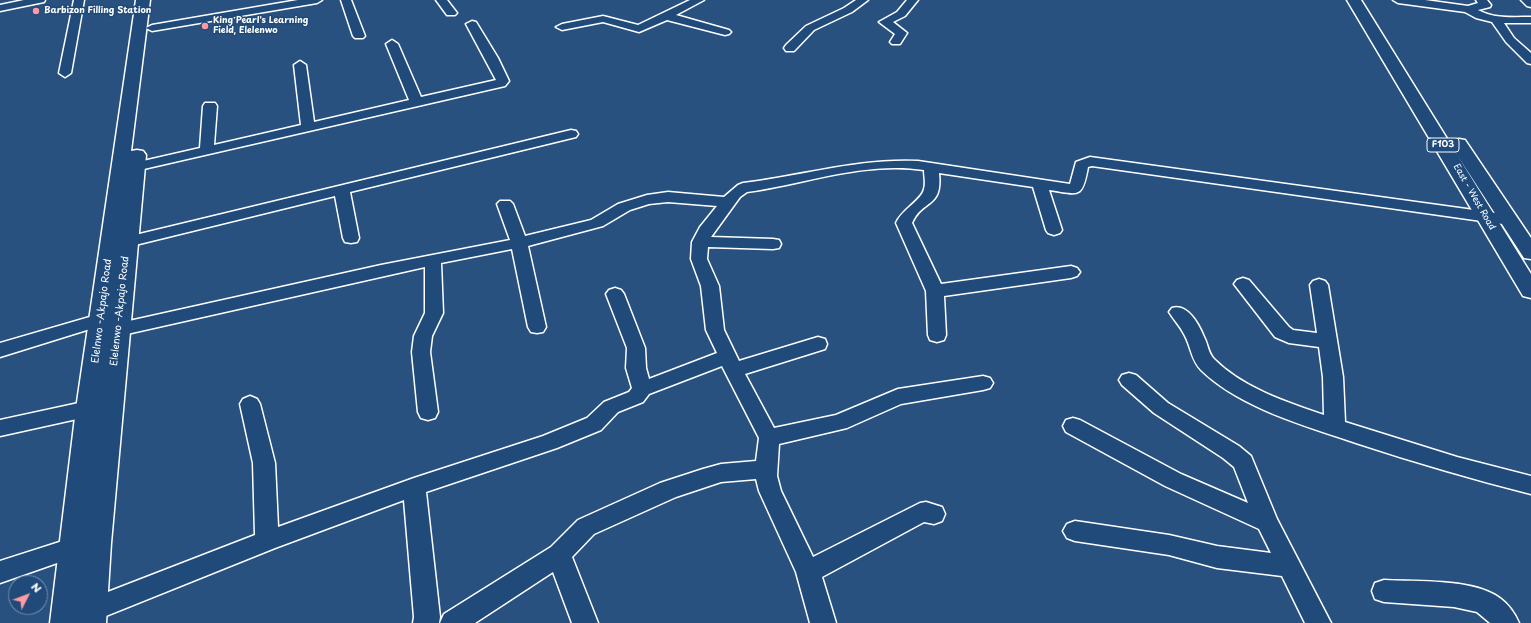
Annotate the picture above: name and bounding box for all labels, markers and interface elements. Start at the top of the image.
marker: Barbizon Filling Station [31,6,41,16]
place label: Barbizon Filling Station [44,6,151,16]
place label: King Pearl's Learning Field, Elelenwo [213,16,308,37]
marker: King Pearl's Learning Field, Elelenwo [200,21,210,31]
road number: F103 [1427,138,1459,152]
street label: East - West Road [1451,162,1497,232]
street label: Elelenwo -Akpajo Road [108,255,132,367]
street label: Elelnwo -Akpajo Road [90,258,114,364]
north arrow [8,575,48,615]
text: N [27,578,46,596]

